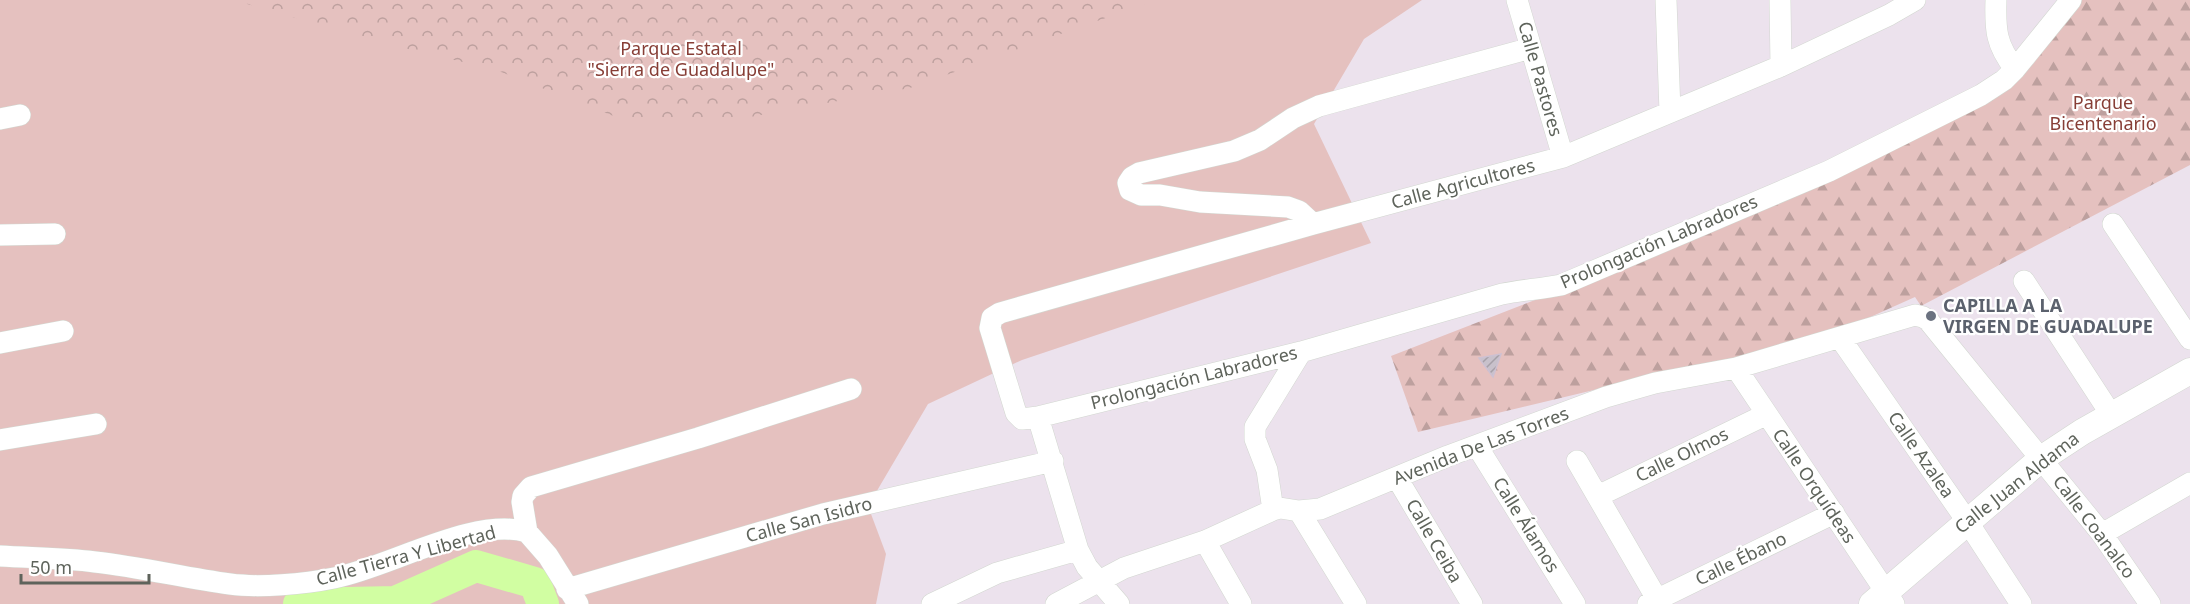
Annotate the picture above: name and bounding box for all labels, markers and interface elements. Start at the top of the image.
street label: Calle Pastores [1513,18,1569,139]
park label: Parque Estatal "Sierra de Guadalupe" [588,36,774,81]
park label: Parque Bicentenario [2049,90,2157,135]
street label: Calle Agricultores [1388,152,1537,214]
street label: Prolongación Labradores [1556,189,1761,294]
place label: CAPILLA A LA VIRGEN DE GUADALUPE [1943,293,2153,338]
marker: CAPILLA A LA VIRGEN DE GUADALUPE [1924,309,1938,323]
street label: Prolongación Labradores [1088,340,1300,414]
street label: Avenida De Las Torres [1389,401,1572,490]
street label: Calle Azalea [1883,406,1960,502]
street label: Calle Olmos [1631,421,1732,487]
street label: Calle Orquídeas [1768,423,1862,547]
street label: Calle Juan Aldama [1949,426,2084,538]
street label: Calle Coanalco [2048,470,2142,583]
street label: Calle Álamos [1488,472,1566,577]
street label: Calle San Isidro [743,491,875,547]
street label: Calle Ceiba [1401,494,1468,587]
street label: Calle Tierra Y Libertad [313,520,498,591]
street label: Calle Ébano [1691,526,1790,591]
scale bar [21,547,148,585]
text: 50 m [30,555,72,579]

